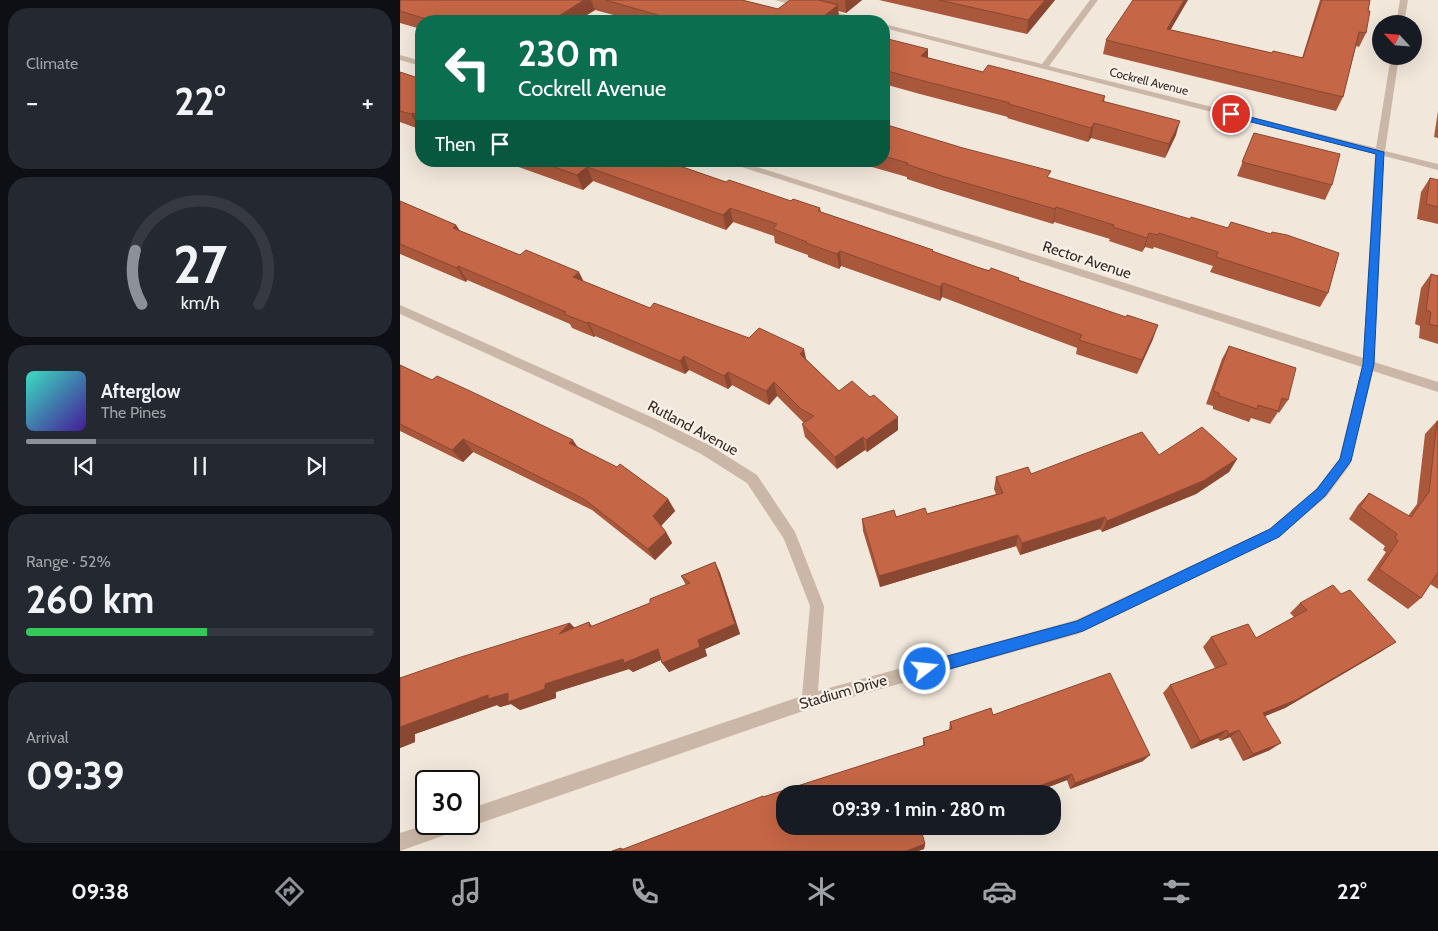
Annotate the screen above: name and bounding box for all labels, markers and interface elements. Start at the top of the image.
north arrow [1372,15,1422,65]
map controls [1372,15,1422,65]
text: 230 m [518,32,618,75]
icon: left [435,35,500,100]
text: Climate [26,54,78,73]
street label: Cockrell Avenue [1108,64,1190,98]
text: Cockrell Avenue [518,75,666,102]
text: 22° [174,78,226,125]
text: − [26,85,38,119]
text: + [362,85,374,119]
pin [1210,93,1252,135]
icon: arrive [1217,100,1245,128]
icon: arrive [486,130,514,158]
text: Then [435,133,476,156]
text: 27 [173,233,227,296]
street label: Rector Avenue [1040,237,1134,283]
text: km/h [180,292,220,313]
text: Afterglow [101,380,181,403]
street label: Rutland Avenue [645,397,742,460]
text: The Pines [101,403,166,422]
icon: previous [70,452,98,480]
icon: pause [186,452,214,480]
icon: next [302,452,330,480]
text: Range · 52% [26,552,111,571]
text: 260 km [26,576,154,623]
position arrow [898,642,950,694]
street label: Stadium Drive [797,671,889,713]
text: Arrival [26,728,69,747]
text: 09:39 [26,752,124,799]
speed limit sign: 30 [415,770,480,835]
text: 09:39 · 1 min · 280 m [832,798,1005,821]
icon: directions [272,874,307,909]
icon: music [449,874,484,909]
icon: phone [627,874,662,909]
icon: climate [804,874,839,909]
icon: car [982,874,1017,909]
icon: filters [1159,874,1194,909]
text: 09:38 [71,878,129,905]
text: 22° [1337,878,1367,905]

